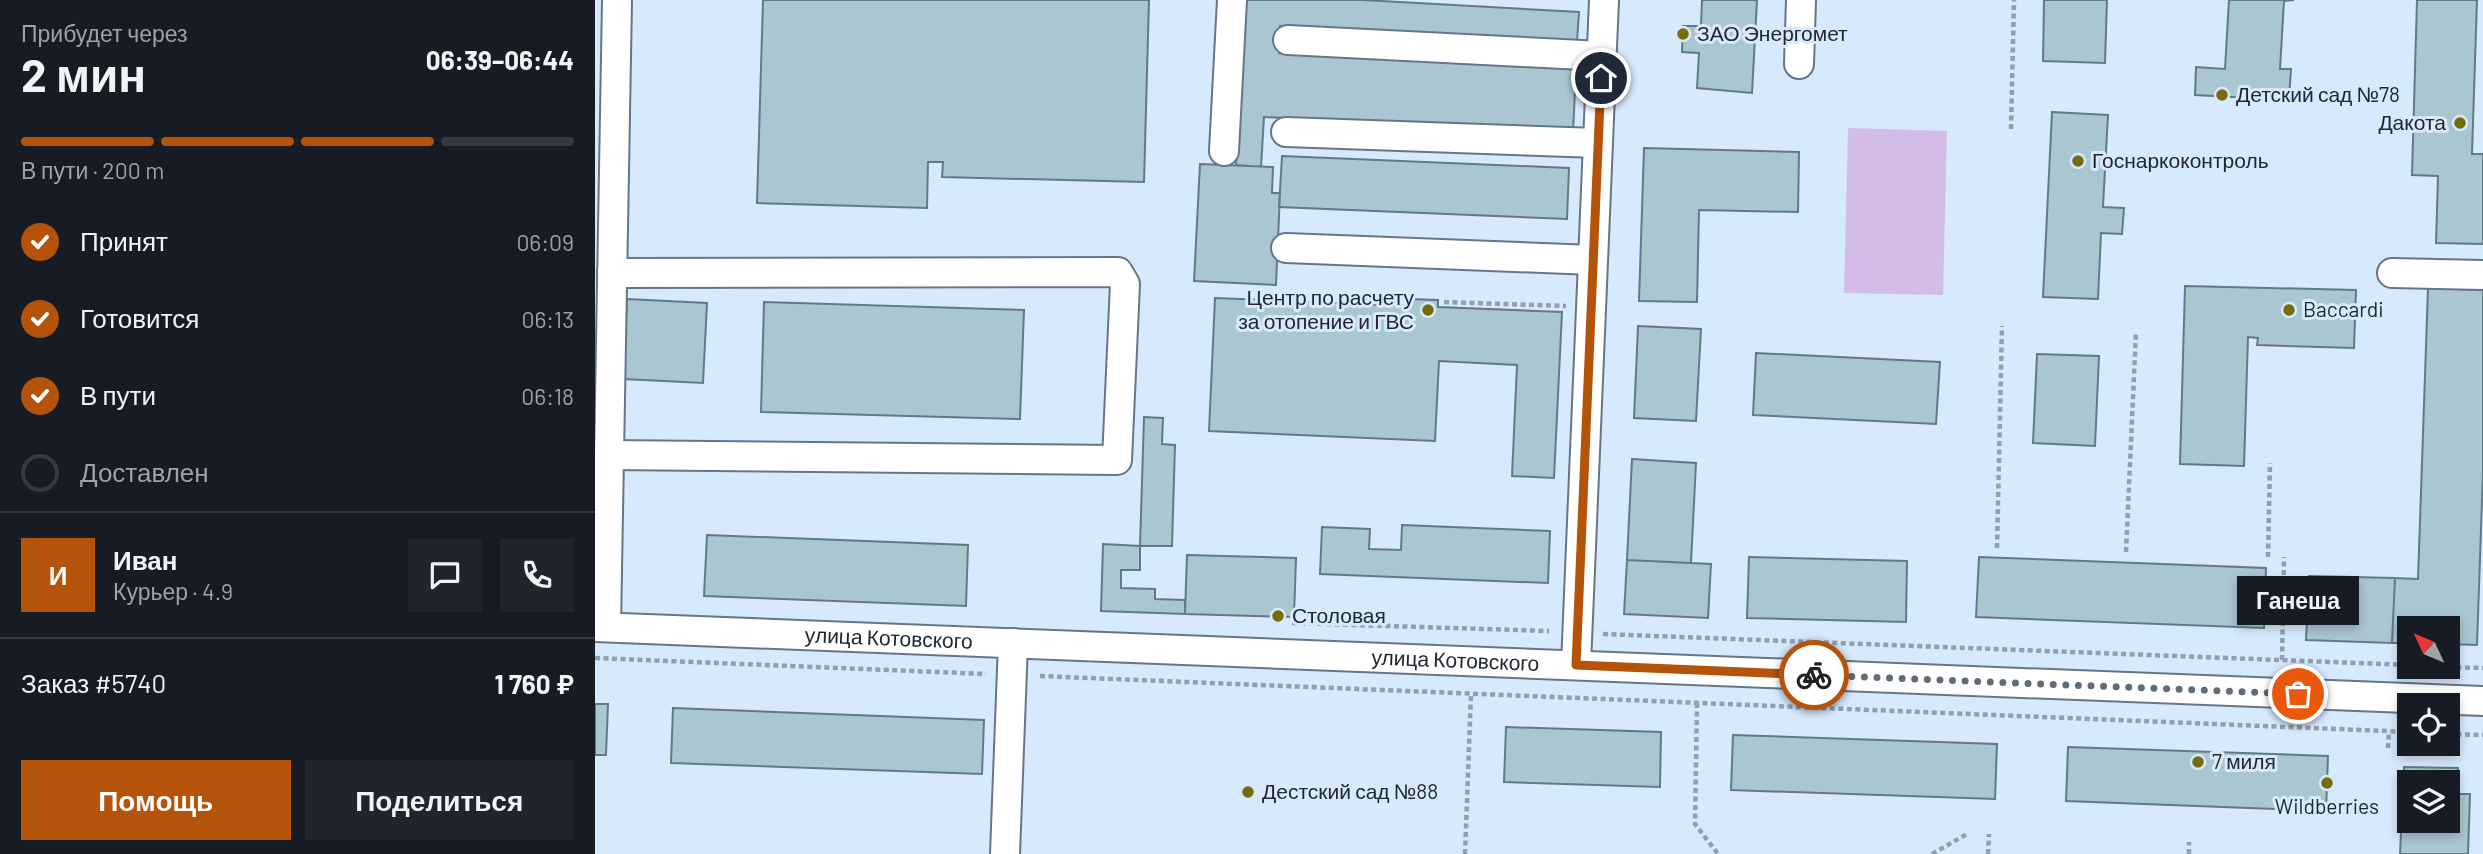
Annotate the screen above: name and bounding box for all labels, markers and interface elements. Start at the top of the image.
text: Прибудет через [21,19,188,47]
place label: ЗАО Энергомет [1697,20,1848,45]
marker: ЗАО Энергомет [1675,26,1691,42]
text: 06:39–06:44 [426,44,574,75]
text: 2 мин [21,46,146,101]
pin [1571,48,1631,108]
icon: home [1582,59,1620,97]
place label: Детский сад №78 [2236,81,2400,106]
marker: Детский сад №78 [2214,87,2230,103]
place label: Дакота [2378,109,2446,134]
marker: Дакота [2452,115,2468,131]
place label: Госнаркоконтроль [2092,147,2269,172]
marker: Госнаркоконтроль [2070,153,2086,169]
text: В пути · 200 m [21,156,164,184]
icon: check [21,223,59,261]
text: Принят [80,225,168,256]
text: 06:09 [516,228,574,256]
place label: Центр по расчету за отопение и ГВС [1238,284,1414,333]
place label: Baccardi [2303,296,2384,321]
icon: check [21,300,59,338]
text: Готовится [80,302,199,333]
marker: Центр по расчету за отопение и ГВС [1420,302,1436,318]
marker: Baccardi [2281,302,2297,318]
text: 06:13 [521,305,574,333]
icon: check [21,377,59,415]
text: В пути [80,379,156,410]
text: 06:18 [521,382,574,410]
text: Доставлен [80,456,209,487]
button: chat [408,538,482,612]
button: phone [500,538,574,612]
text: Иван [113,544,178,575]
text: И [49,559,67,590]
callout: Ганеша [2237,575,2359,624]
text: Курьер · 4.9 [113,577,233,605]
text: Ганеша [2256,586,2340,614]
place label: Столовая [1292,602,1386,627]
marker: Столовая [1270,608,1286,624]
north arrow [2397,616,2461,679]
map controls [2397,616,2460,833]
street label: улица Котовского [804,621,973,653]
courier [1779,640,1849,710]
street label: улица Котовского [1371,643,1540,675]
icon: bike [1795,656,1833,694]
pin [2268,664,2328,724]
text: Заказ #5740 [21,667,166,698]
text: 1 760 ₽ [494,668,574,699]
icon: bag [2279,675,2317,713]
button: locate [2397,693,2460,756]
place label: 7 миля [2212,748,2276,773]
marker: 7 миля [2190,754,2206,770]
button: Помощь [21,760,291,840]
button: Поделиться [305,760,574,840]
button: layers [2397,770,2460,833]
marker: Wildberries [2319,775,2335,791]
place label: Дестский сад №88 [1262,778,1438,803]
marker: Дестский сад №88 [1240,784,1256,800]
place label: Wildberries [2275,793,2379,818]

